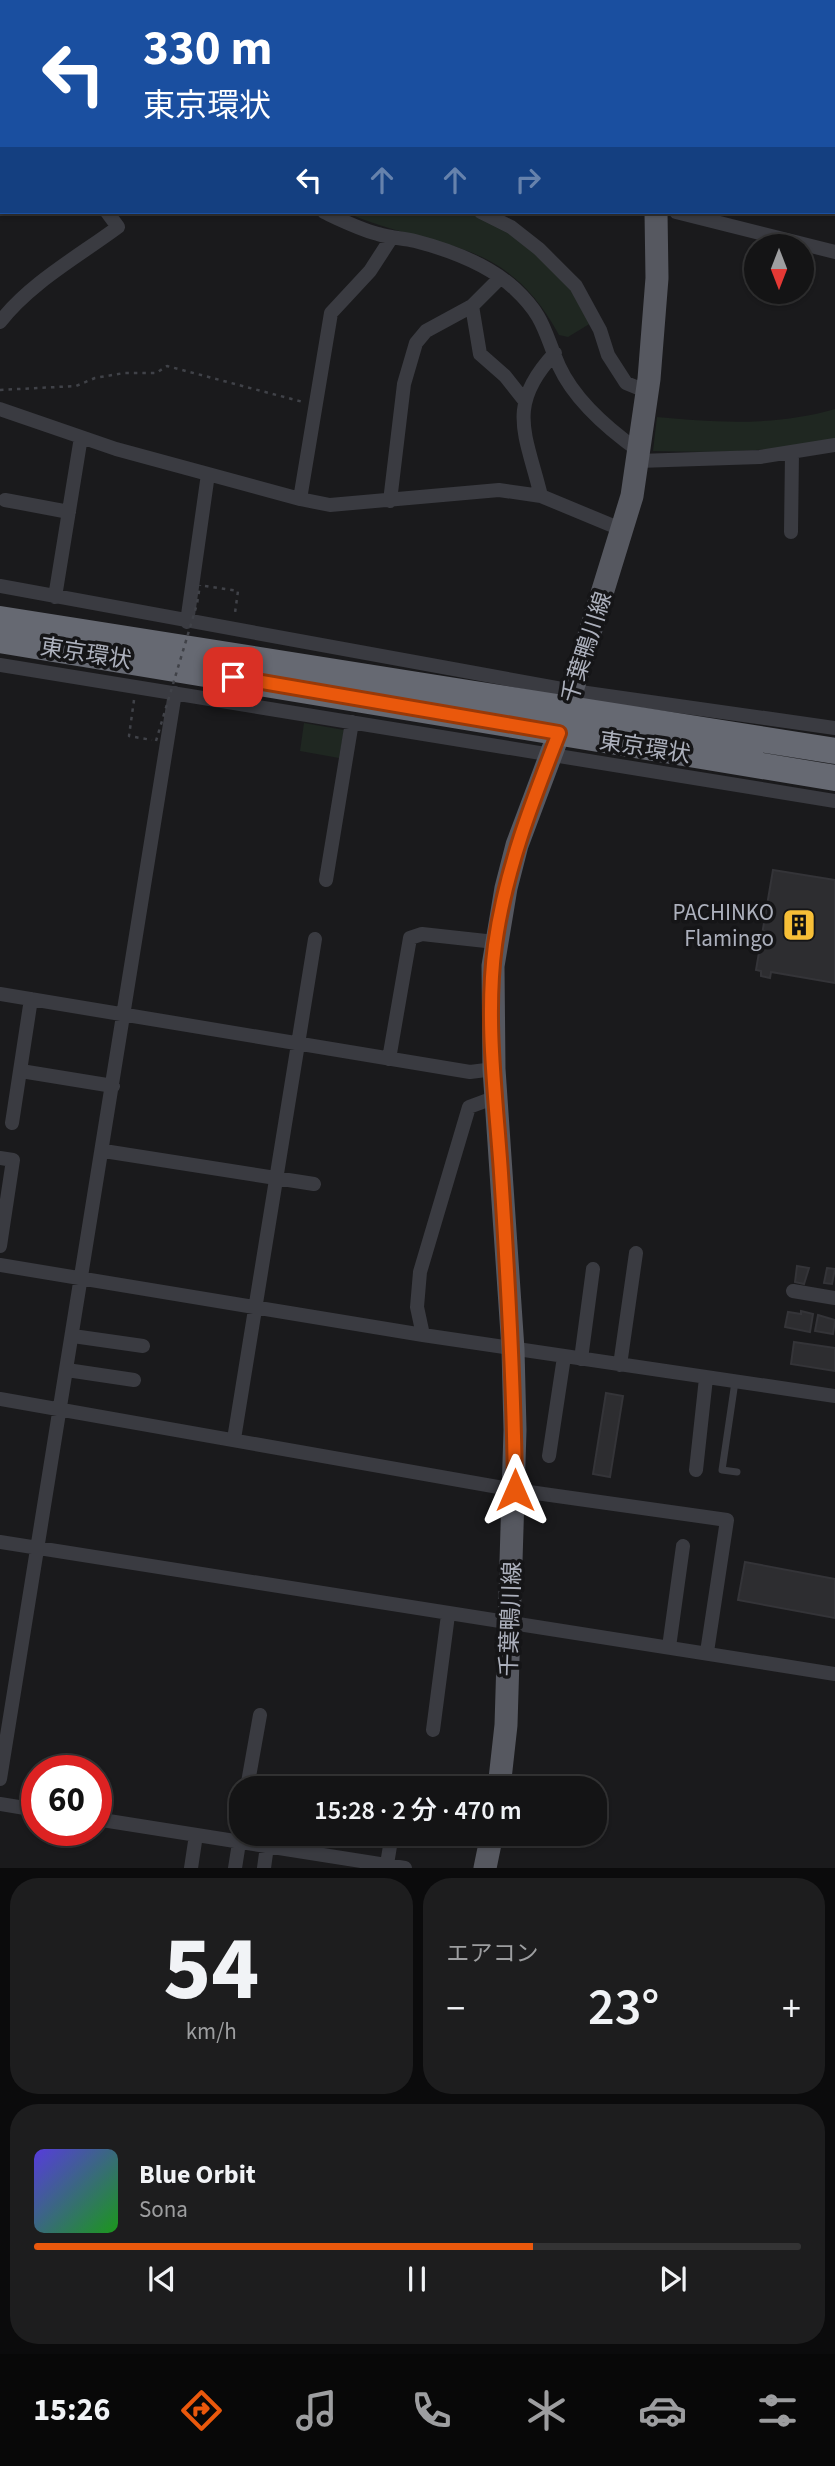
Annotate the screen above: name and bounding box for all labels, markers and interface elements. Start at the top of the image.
text: 330 m [143,14,272,84]
icon: left [28,28,119,119]
text: 東京環状 [143,83,271,129]
icon: left [290,161,328,199]
icon: ahead [363,161,401,199]
icon: ahead [436,161,474,199]
icon: right [509,161,547,199]
north arrow [744,234,814,304]
map controls [744,234,814,304]
street label: 千葉鴨川線 [553,587,620,707]
street label: 東京環状 [38,630,134,677]
pin [203,647,263,707]
icon: arrive [214,658,252,696]
street label: 東京環状 [597,724,693,771]
place label: PACHINKO Flamingo [673,896,774,955]
building icon: PACHINKO Flamingo [780,906,818,944]
position arrow [478,1453,552,1527]
street label: 千葉鴨川線 [492,1561,529,1677]
speed limit sign: 60 [21,1755,112,1846]
text: 15:28 · 2 分 · 470 m [314,1792,522,1829]
text: 54 [163,1905,259,2034]
text: エアコン [447,1937,539,1970]
text: 23° [588,1971,659,2045]
text: − [447,1982,465,2036]
text: + [782,1982,801,2036]
text: km/h [186,2015,237,2048]
text: Blue Orbit [139,2156,256,2193]
text: Sona [139,2193,188,2226]
icon: previous [143,2260,181,2298]
icon: pause [398,2260,436,2298]
icon: next [654,2260,692,2298]
icon: directions [177,2386,226,2435]
icon: music [292,2386,341,2435]
icon: phone [407,2386,456,2435]
icon: climate [522,2386,571,2435]
icon: car [638,2386,687,2435]
icon: filters [753,2386,802,2435]
text: 15:26 [33,2387,110,2433]

